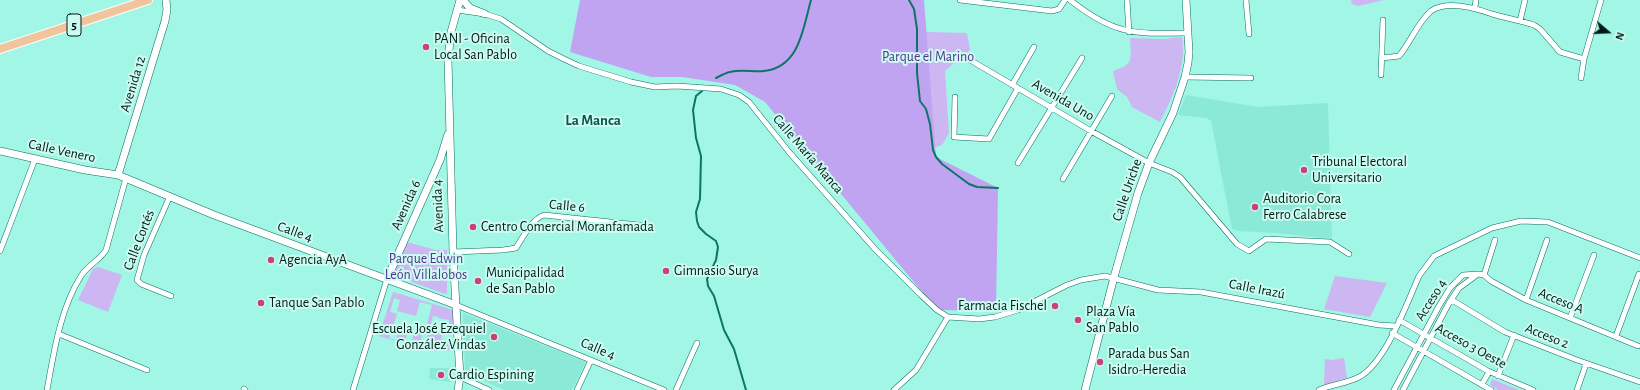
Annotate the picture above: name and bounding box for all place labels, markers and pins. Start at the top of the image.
place label: PANI - Oficina Local San Pablo [434,31,517,64]
marker: PANI - Oficina Local San Pablo [421,42,431,52]
place label: Tribunal Electoral Universitario [1312,154,1407,186]
marker: Tribunal Electoral Universitario [1299,165,1309,175]
place label: Auditorio Cora Ferro Calabrese [1263,191,1347,224]
marker: Auditorio Cora Ferro Calabrese [1250,202,1260,212]
place label: Centro Comercial Moranfamada [481,219,654,235]
marker: Centro Comercial Moranfamada [468,222,478,232]
place label: Agencia AyA [279,252,347,268]
marker: Agencia AyA [266,255,276,265]
place label: Gimnasio Surya [674,263,759,279]
place label: Municipalidad de San Pablo [486,265,565,298]
marker: Gimnasio Surya [661,266,671,276]
marker: Municipalidad de San Pablo [473,276,483,286]
place label: Tanque San Pablo [269,295,365,311]
marker: Tanque San Pablo [256,298,266,308]
place label: Farmacia Fischel [958,298,1047,314]
marker: Farmacia Fischel [1050,301,1060,311]
place label: Plaza Vía San Pablo [1086,304,1139,336]
marker: Plaza Vía San Pablo [1073,315,1083,325]
place label: Escuela José Ezequiel González Vindas [372,321,486,354]
marker: Escuela José Ezequiel González Vindas [489,332,499,342]
place label: Parada bus San Isidro-Heredia [1108,346,1190,378]
marker: Parada bus San Isidro-Heredia [1095,357,1105,367]
place label: Cardio Espining [449,367,534,383]
marker: Cardio Espining [436,370,446,380]

